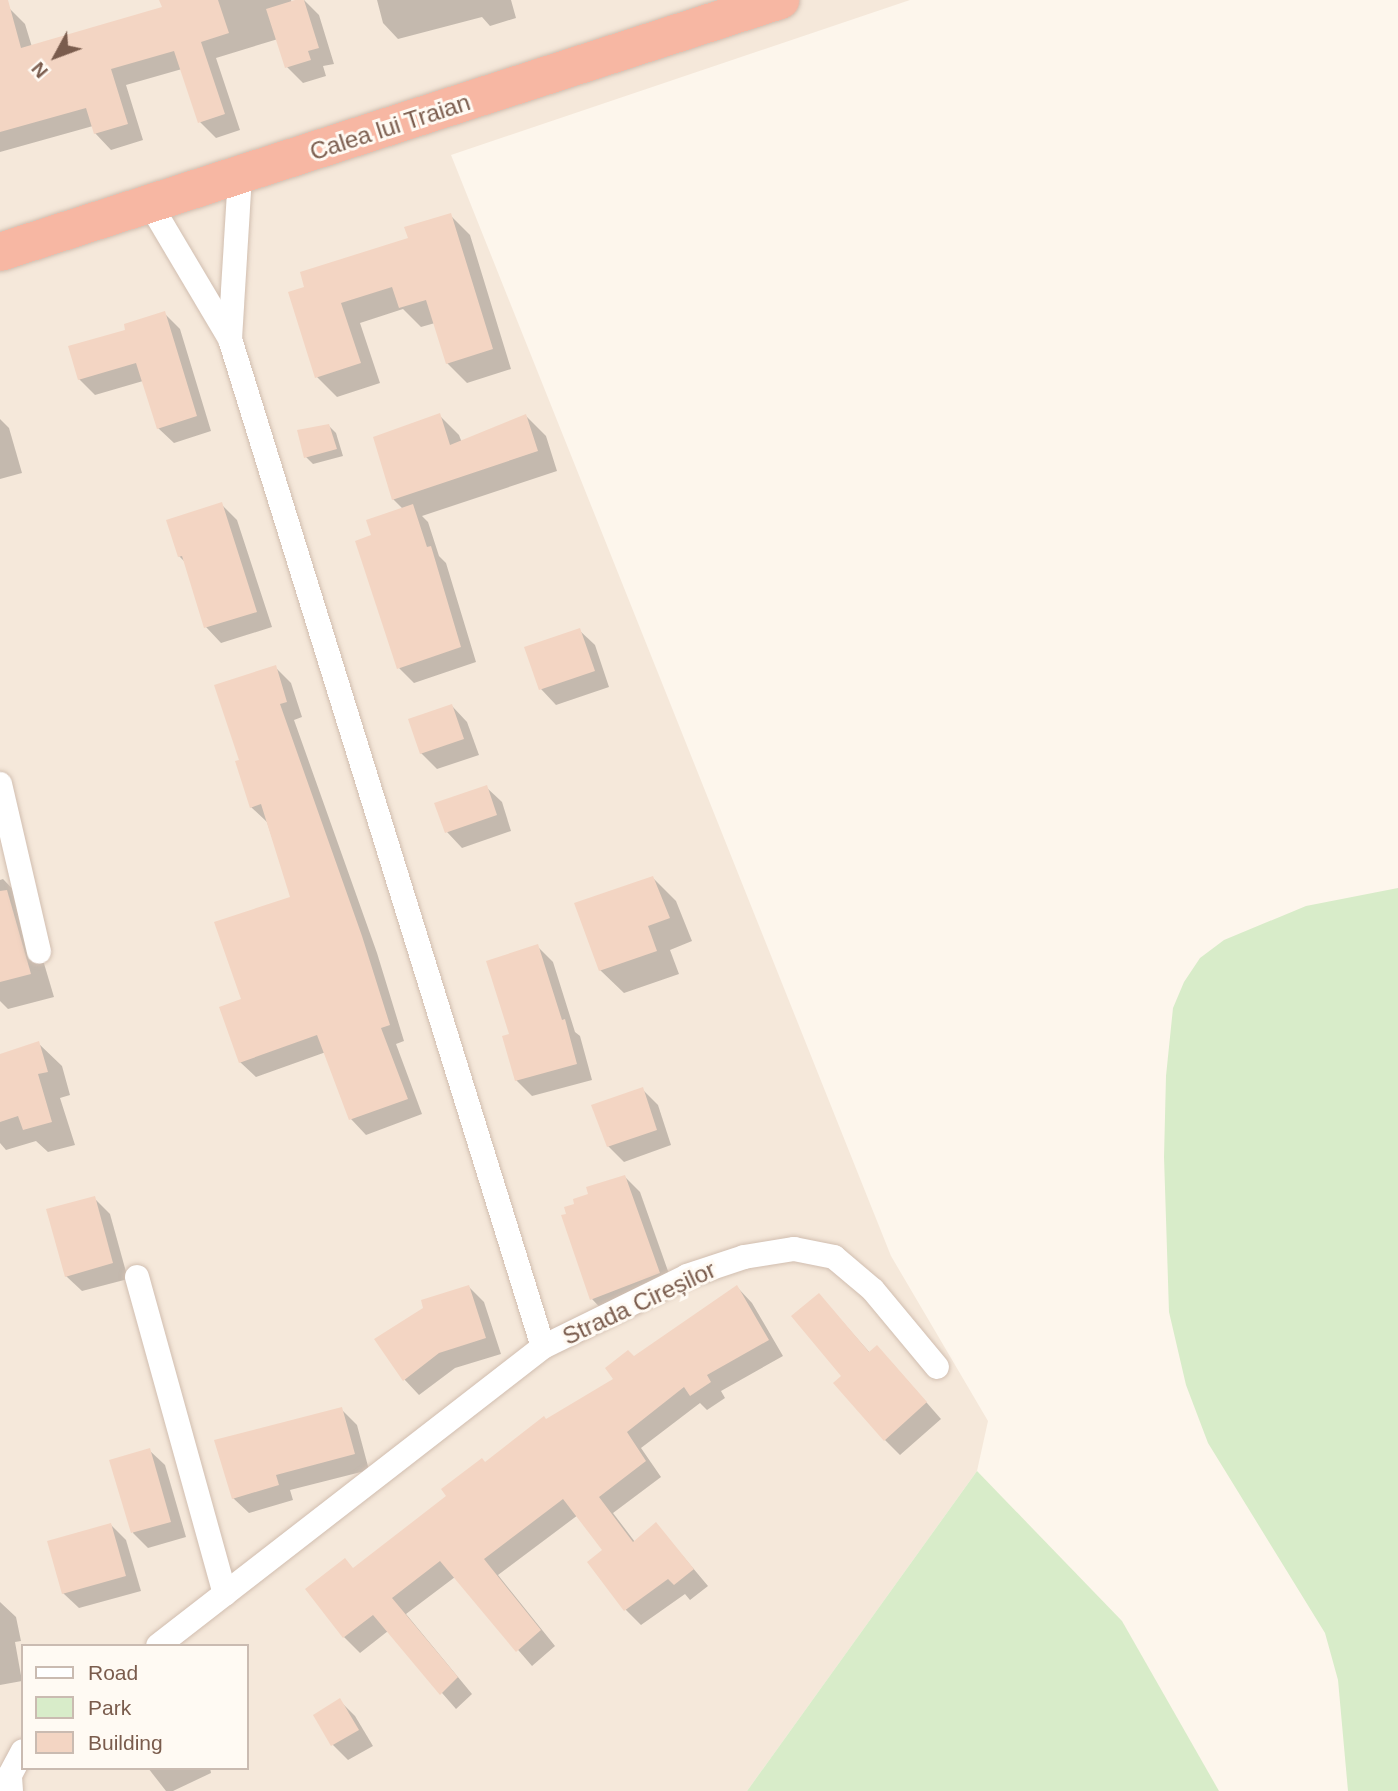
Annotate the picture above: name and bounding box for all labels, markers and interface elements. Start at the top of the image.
north arrow [21,21,91,91]
text: N [27,58,52,82]
street label: Calea lui Traian [306,87,474,167]
street label: Strada Cireșilor [558,1255,720,1351]
legend [21,1644,248,1770]
text: Road [88,1661,138,1684]
text: Park [88,1696,131,1719]
text: Building [88,1731,163,1754]

